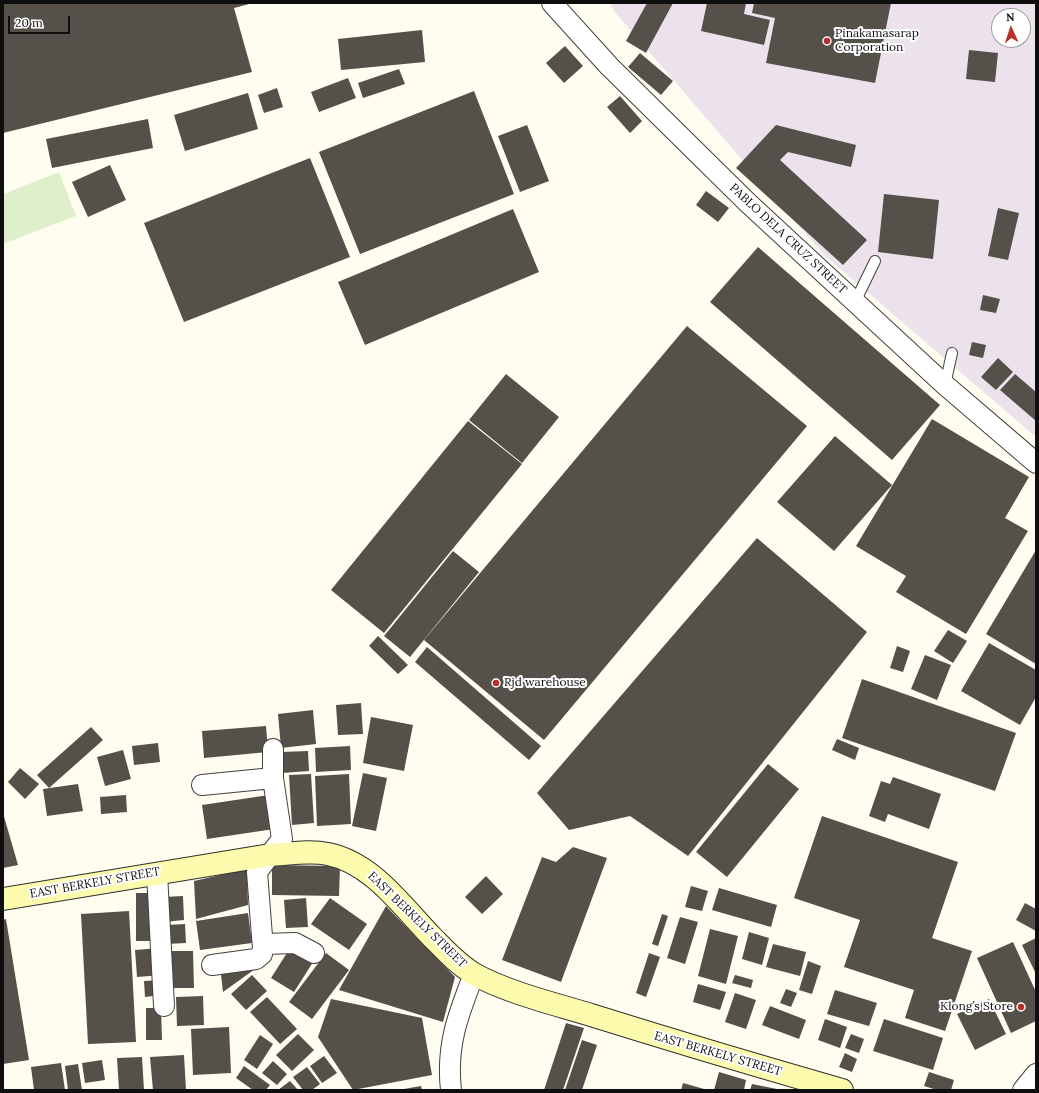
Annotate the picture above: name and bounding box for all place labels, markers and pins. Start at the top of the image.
place label: Pinakamasarap Corporation [835,27,919,55]
marker: Pinakamasarap Corporation [822,36,832,46]
place label: Rjd warehouse [504,676,586,690]
marker: Rjd warehouse [491,678,501,688]
place label: Klong’s Store [940,1000,1013,1014]
marker: Klong’s Store [1016,1002,1026,1012]

